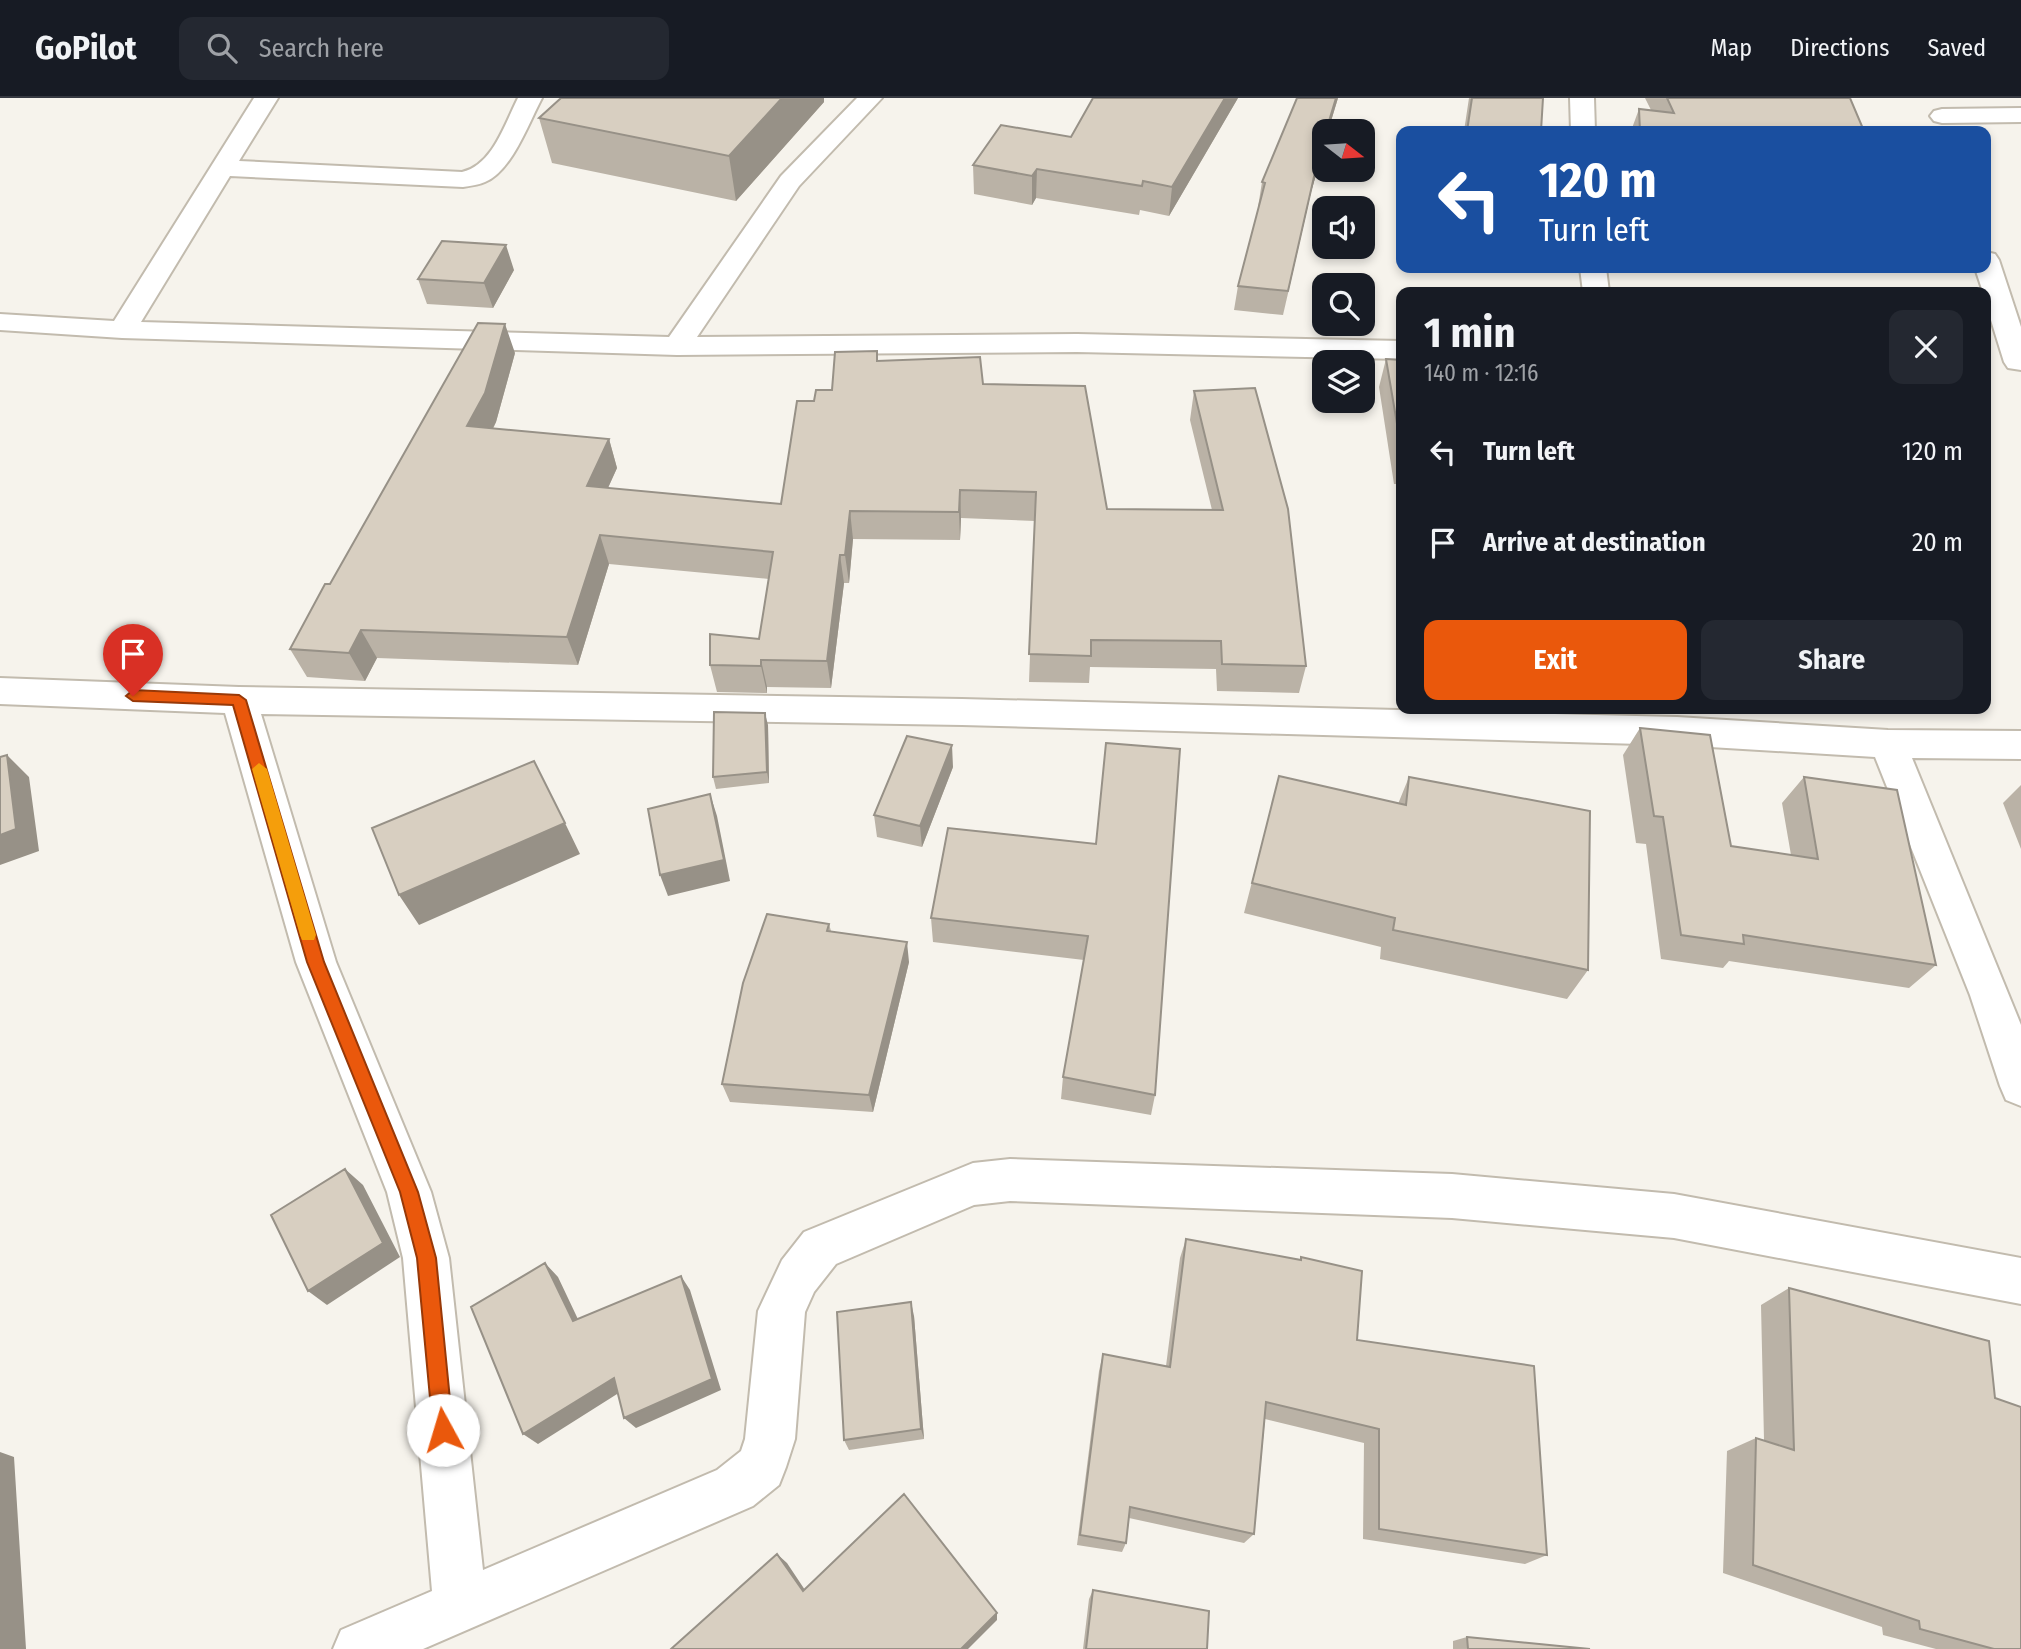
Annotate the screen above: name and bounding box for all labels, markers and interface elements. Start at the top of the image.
search box [179,17,669,80]
text: GoPilot [35,28,137,68]
icon: search [203,29,241,67]
text: Search here [259,33,384,64]
text: Map [1711,34,1752,62]
text: Directions [1790,34,1889,62]
text: Saved [1927,34,1986,62]
north arrow [1312,119,1376,182]
map controls [1312,119,1375,413]
text: 120 m [1539,151,1657,210]
icon: left [1424,154,1515,245]
button: sound [1312,196,1375,259]
text: Turn left [1539,211,1649,249]
button: search [1312,273,1375,336]
text: 1 min [1424,308,1515,358]
button: close [1889,310,1963,384]
button: layers [1312,350,1375,413]
text: 140 m · 12:16 [1424,359,1538,387]
icon: left [1424,433,1462,471]
text: Turn left [1483,436,1575,467]
text: 120 m [1902,436,1963,467]
icon: arrive [1424,524,1462,562]
text: Arrive at destination [1483,527,1706,558]
text: 20 m [1912,527,1963,558]
button: Exit [1424,620,1687,700]
button: Share [1701,620,1963,700]
pin [103,624,163,696]
icon: arrive [114,635,152,673]
position arrow [406,1393,480,1467]

